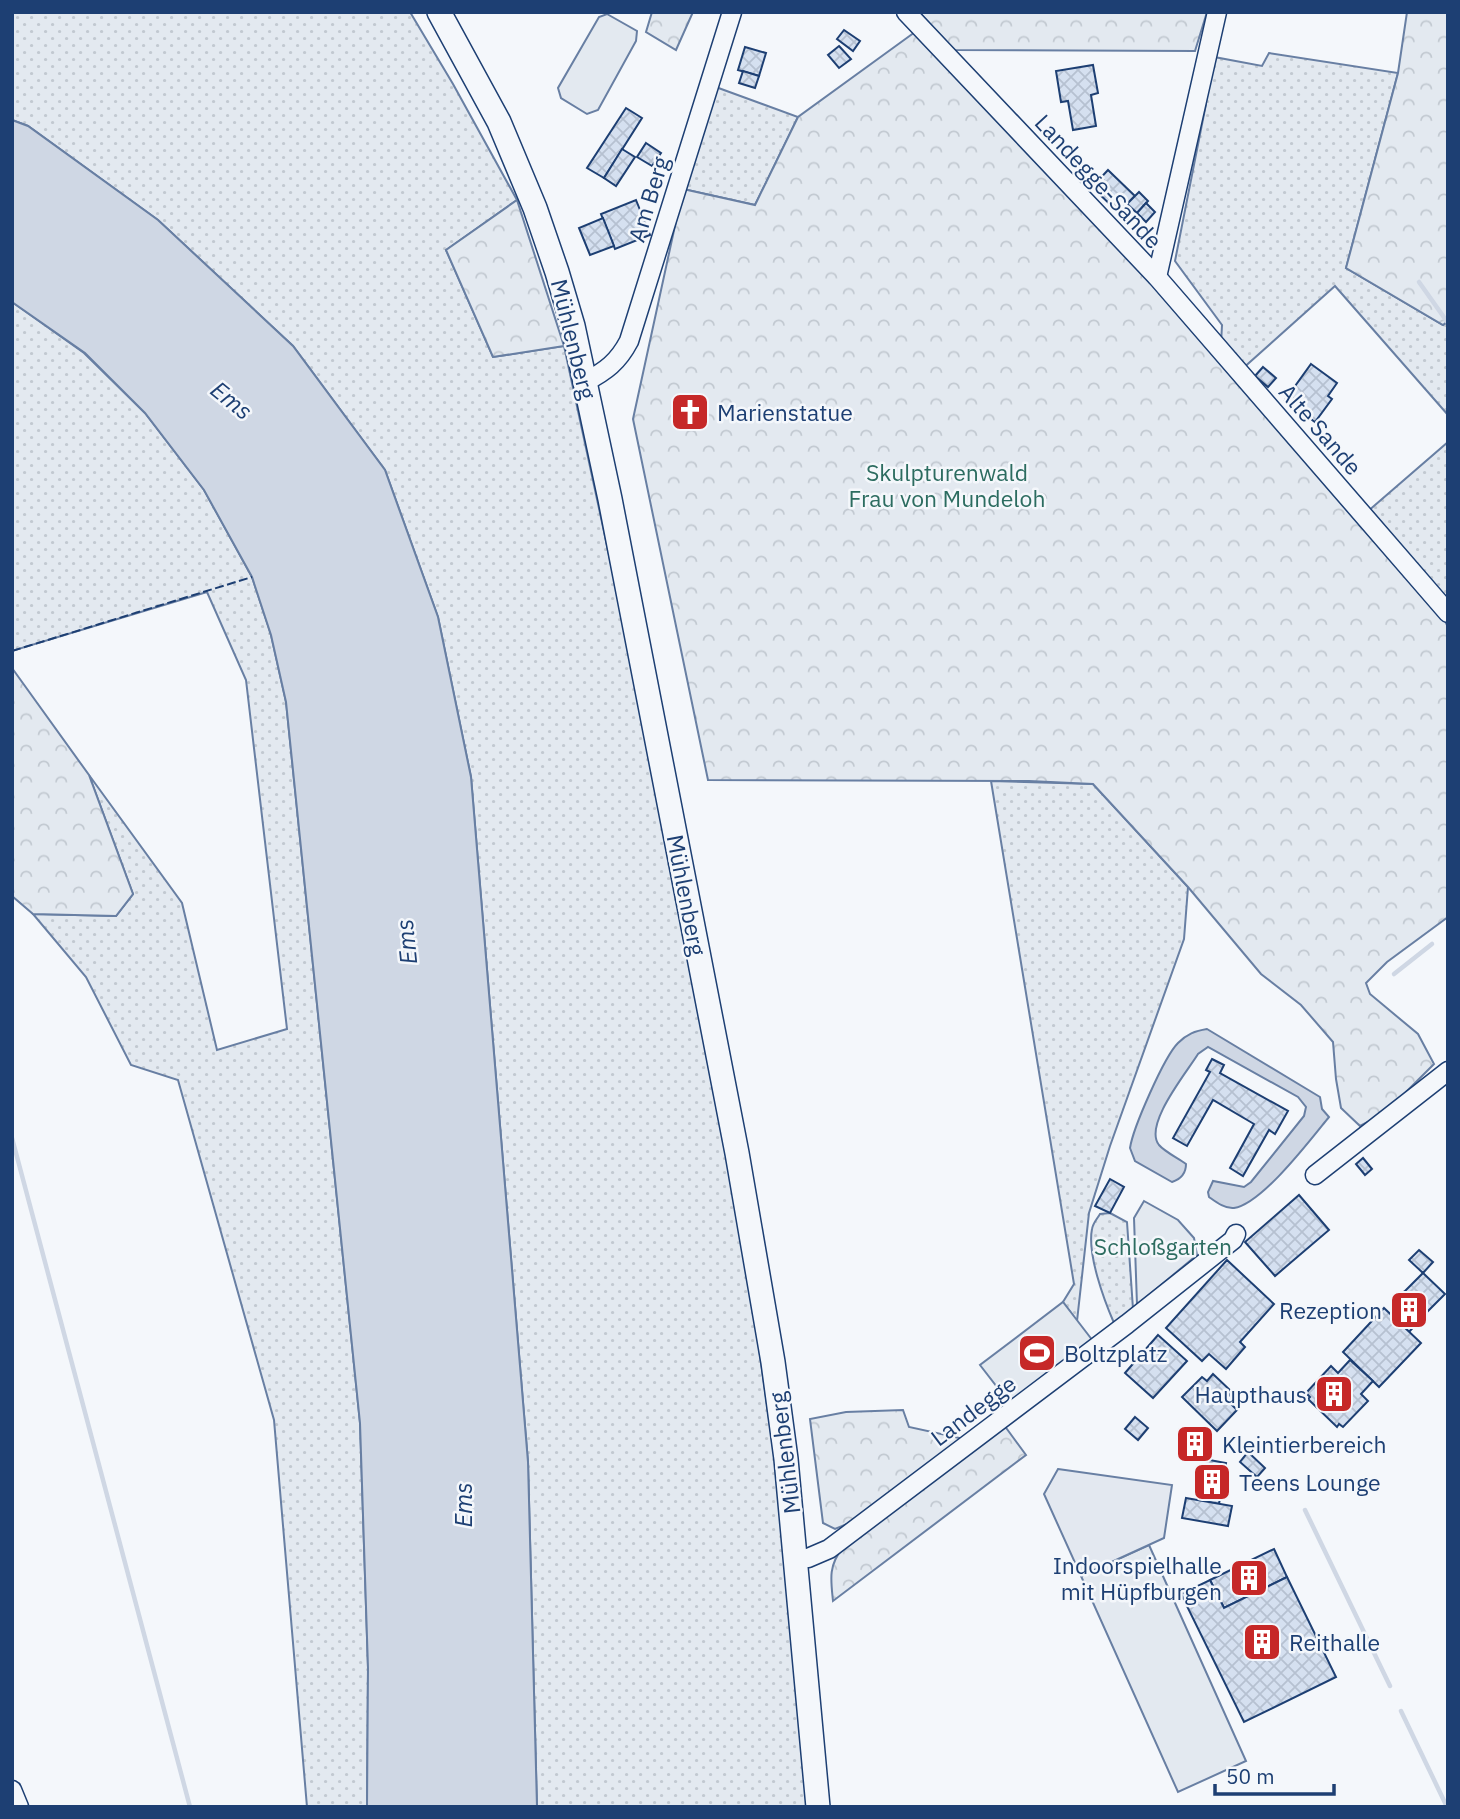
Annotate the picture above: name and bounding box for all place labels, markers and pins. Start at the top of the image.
church icon: Marienstatue [669,391,711,433]
place label: Marienstatue [717,397,853,427]
building icon: Rezeption [1388,1289,1430,1331]
place label: Rezeption [1279,1295,1382,1325]
sports icon: Boltzplatz [1016,1332,1058,1374]
place label: Boltzplatz [1064,1338,1167,1368]
building icon: Haupthaus [1313,1373,1355,1415]
place label: Haupthaus [1195,1379,1307,1409]
building icon: Kleintierbereich [1174,1423,1216,1465]
place label: Kleintierbereich [1222,1429,1386,1459]
building icon: Teens Lounge [1191,1461,1233,1503]
place label: Teens Lounge [1239,1467,1381,1497]
place label: Indoorspielhalle mit Hüpfburgen [1053,1550,1222,1606]
building icon: Indoorspielhalle mit Hüpfburgen [1228,1557,1270,1599]
building icon: Reithalle [1241,1621,1283,1663]
place label: Reithalle [1289,1627,1380,1657]

